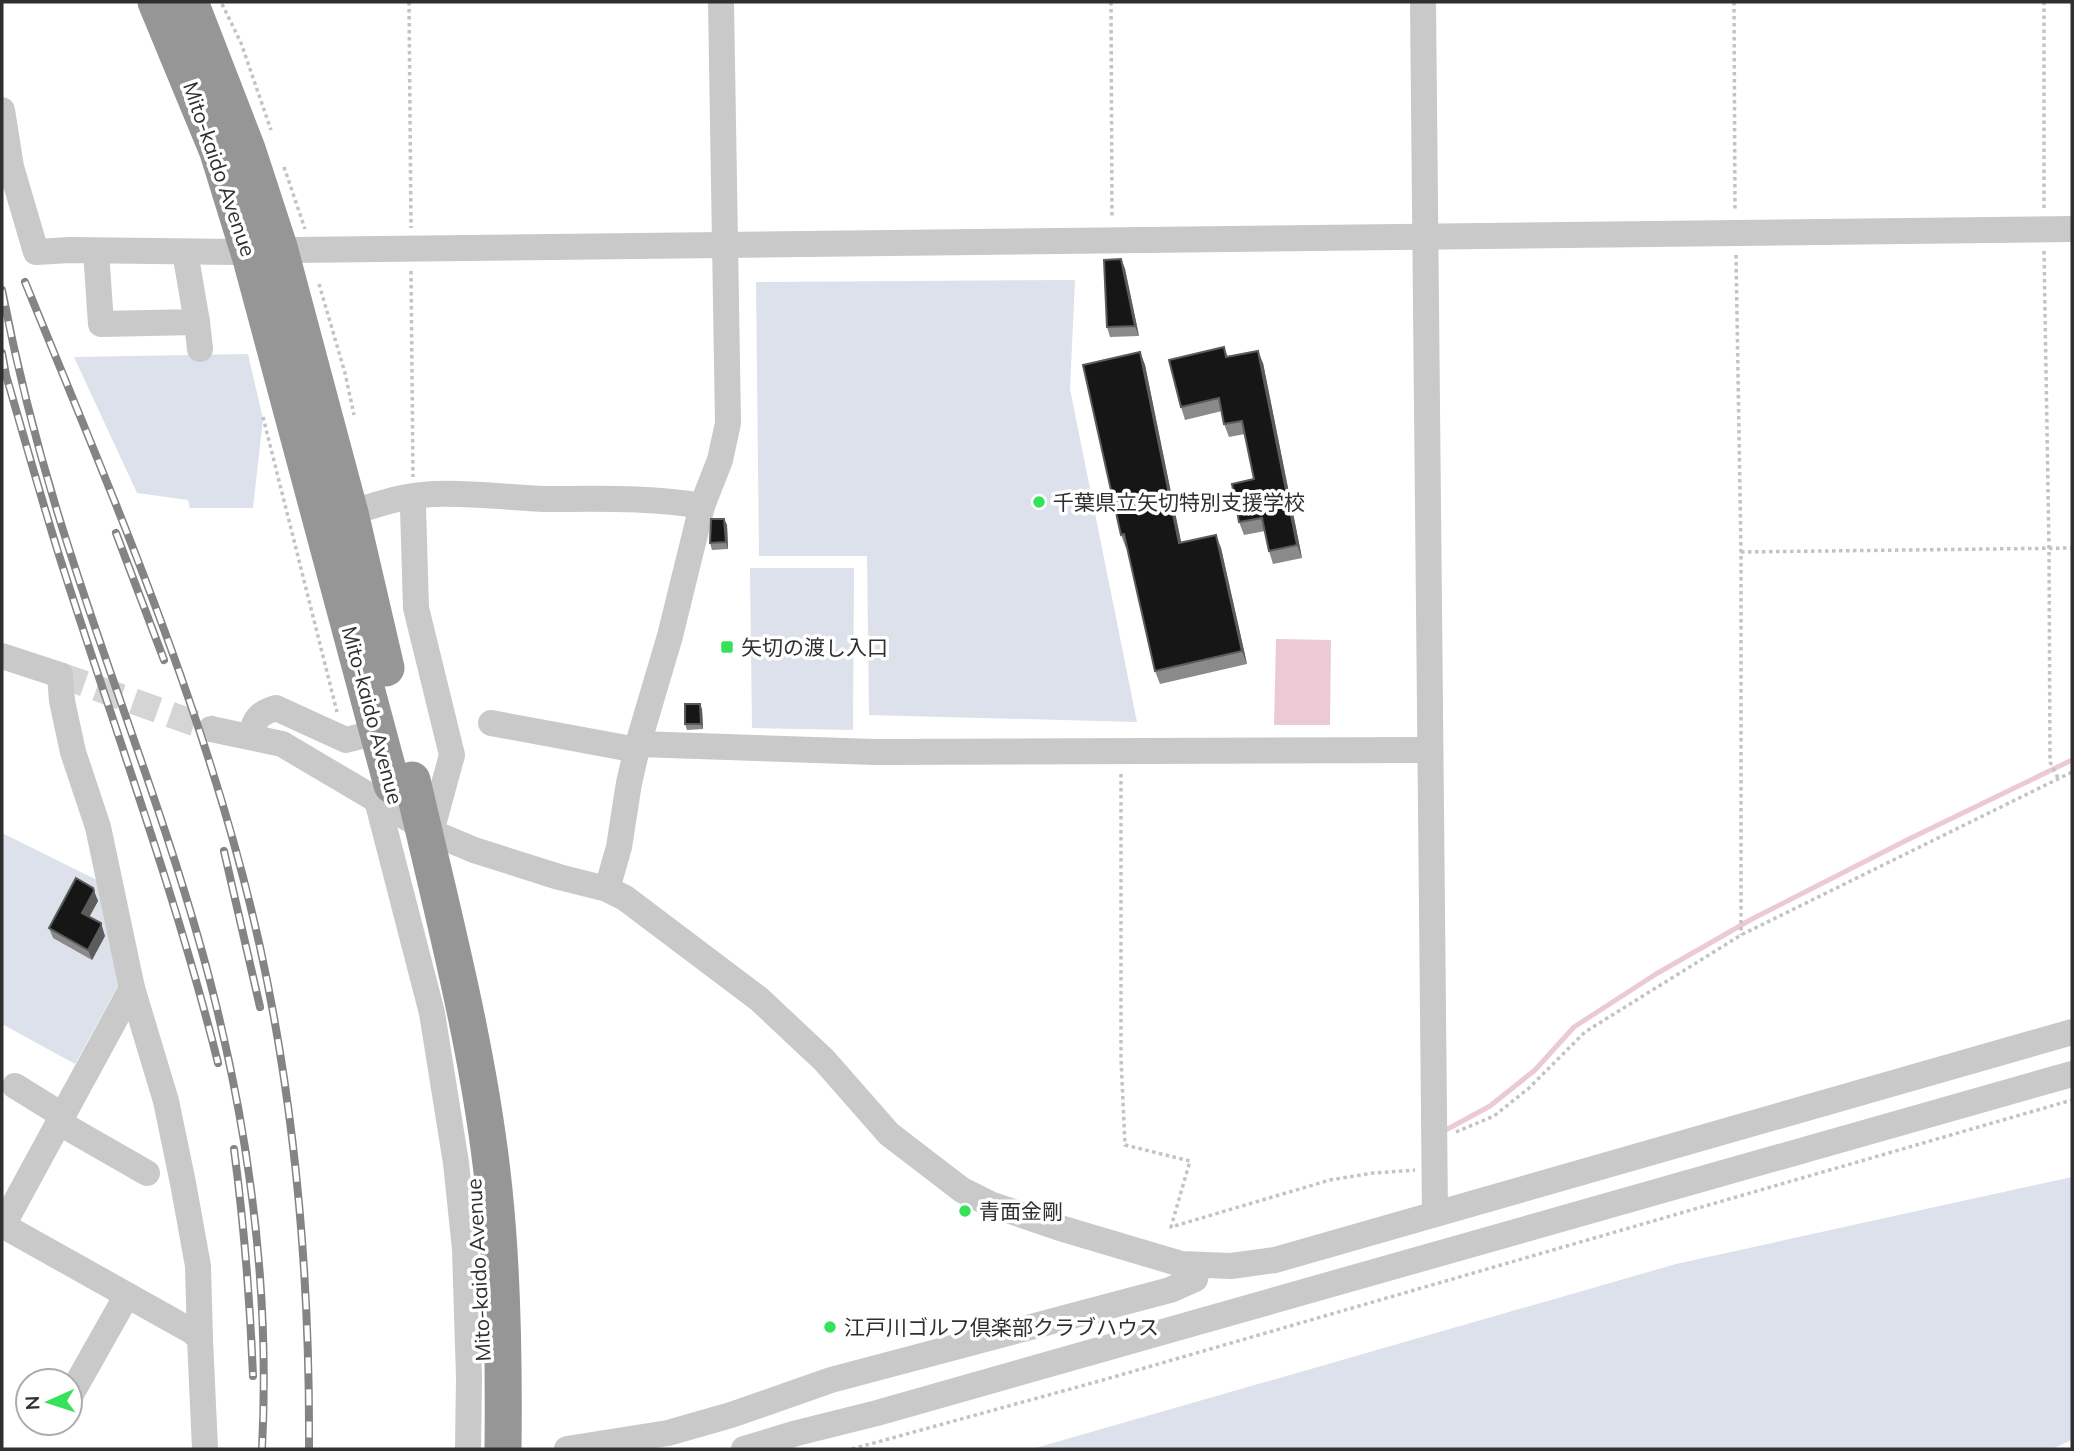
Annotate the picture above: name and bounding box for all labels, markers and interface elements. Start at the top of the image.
street label: Mito-kaido Avenue [178,78,262,260]
place label: 千葉県立矢切特別支援学校 [1053,489,1305,515]
marker: 千葉県立矢切特別支援学校 [1031,494,1047,510]
street label: Mito-kaido Avenue [337,623,409,807]
place label: 矢切の渡し入口 [741,634,888,660]
marker: 矢切の渡し入口 [719,639,735,655]
street label: Mito-kaido Avenue [460,1178,496,1362]
place label: 青面金剛 [979,1198,1063,1224]
marker: 青面金剛 [957,1203,973,1219]
place label: 江戸川ゴルフ倶楽部クラブハウス [844,1314,1159,1340]
marker: 江戸川ゴルフ倶楽部クラブハウス [822,1319,838,1335]
north arrow [14,1367,84,1437]
text: N [20,1395,44,1411]

